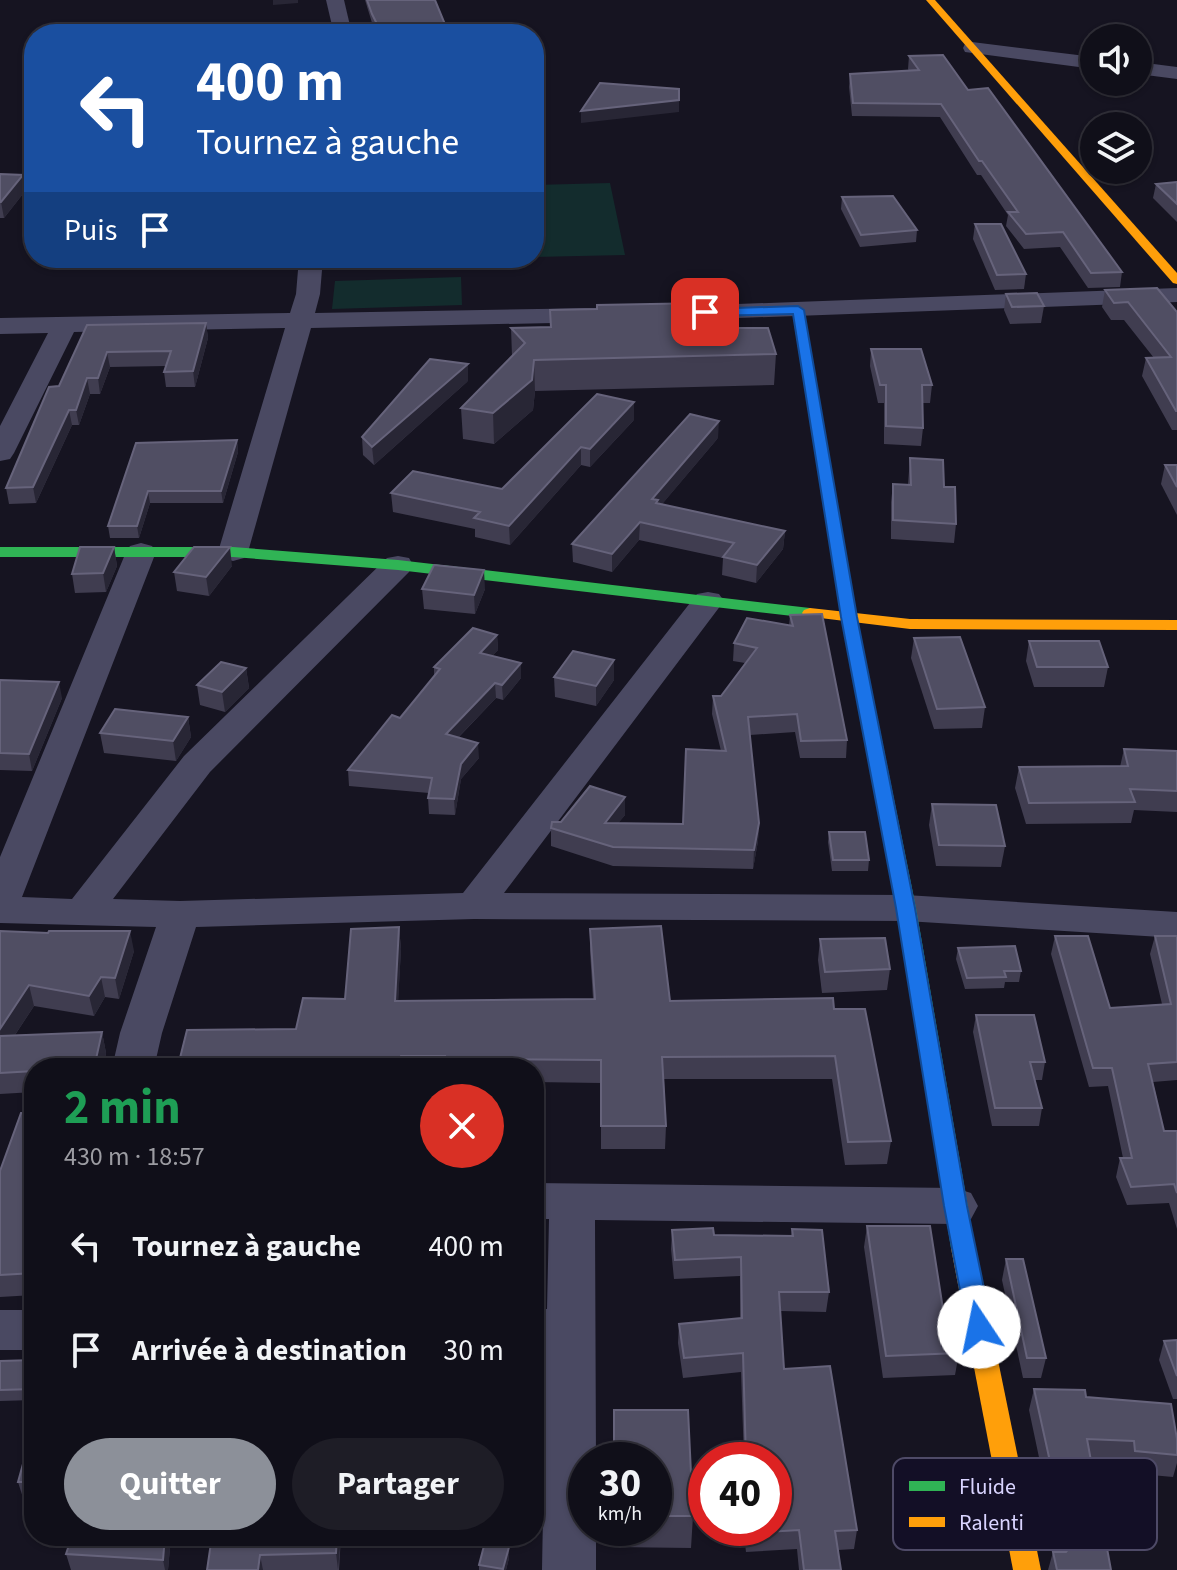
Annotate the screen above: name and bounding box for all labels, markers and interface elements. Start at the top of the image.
map controls [1080,24,1152,184]
button: sound [1080,24,1152,96]
text: 400 m [196,43,344,122]
icon: left [64,56,168,160]
button: layers [1080,112,1152,184]
text: Tournez à gauche [196,117,459,168]
icon: arrive [133,208,177,252]
text: Puis [64,209,117,252]
pin [671,278,739,346]
icon: arrive [683,290,727,334]
text: 2 min [64,1074,181,1142]
button: close [420,1084,504,1168]
text: 430 m · 18:57 [64,1138,205,1175]
icon: left [64,1224,108,1268]
text: Tournez à gauche [132,1225,361,1268]
text: 400 m [428,1225,504,1268]
position arrow [937,1285,1021,1369]
icon: arrive [64,1328,108,1372]
text: Arrivée à destination [132,1329,407,1372]
text: 30 m [443,1329,504,1372]
button: Quitter [64,1438,276,1530]
button: Partager [292,1438,504,1530]
speed limit sign: 40 [688,1442,792,1546]
text: 30 [599,1455,641,1512]
legend [893,1458,1157,1550]
text: Fluide [959,1471,1016,1503]
text: km/h [598,1500,642,1528]
text: Ralenti [959,1507,1024,1539]

